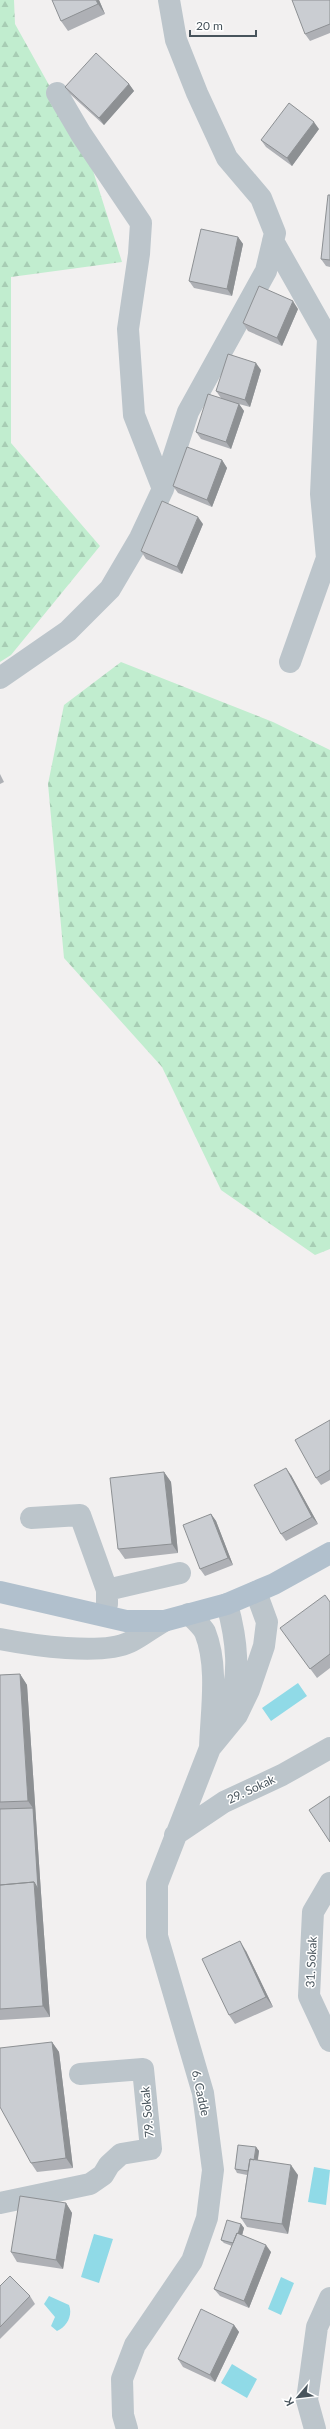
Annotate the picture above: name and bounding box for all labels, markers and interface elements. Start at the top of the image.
scale bar [190,12,256,38]
text: 20 m [196,18,223,33]
street label: 29. Sokak [225,1771,278,1807]
street label: 31. Sokak [302,1935,320,1988]
street label: 6. Cadde [189,2069,213,2117]
street label: 79. Sokak [137,2085,157,2138]
north arrow [278,2377,318,2417]
text: K [281,2395,296,2408]

